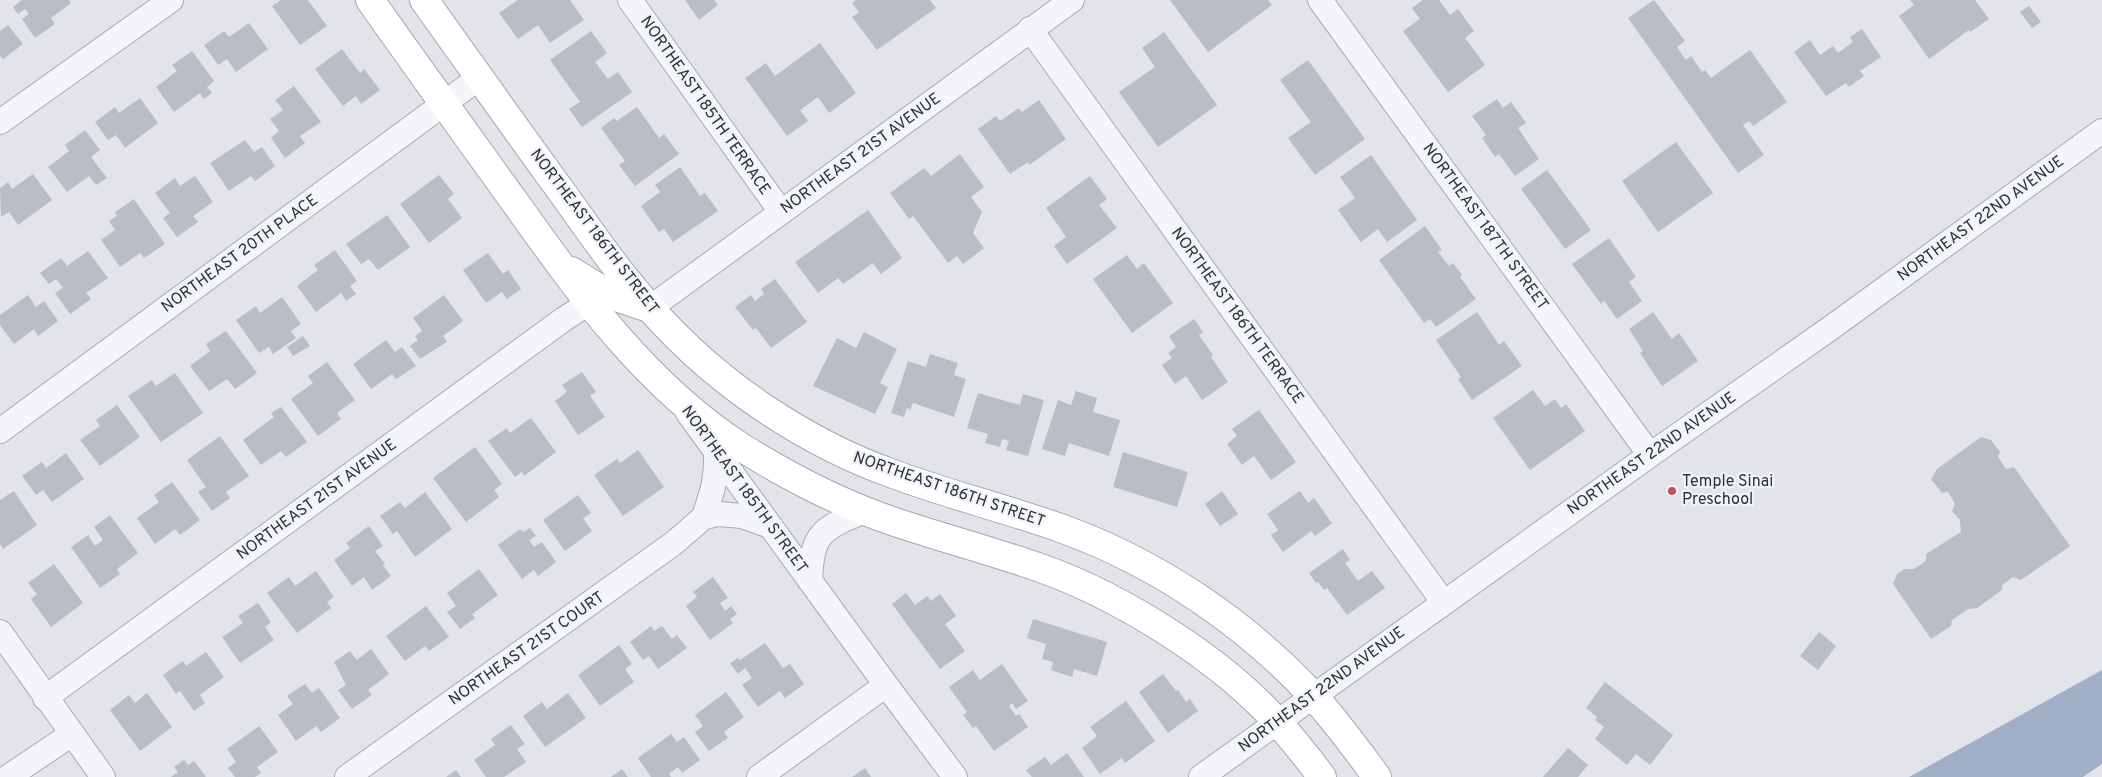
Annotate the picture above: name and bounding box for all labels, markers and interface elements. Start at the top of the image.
street label: NORTHEAST 185TH TERRACE [635,13,775,199]
street label: NORTHEAST 21ST AVENUE [777,89,945,219]
street label: NORTHEAST 187TH STREET [1418,139,1552,315]
street label: NORTHEAST 186TH STREET [525,145,663,319]
street label: NORTHEAST 22ND AVENUE [1894,152,2068,286]
street label: NORTHEAST 20TH PLACE [158,190,322,318]
street label: NORTHEAST 186TH TERRACE [1166,224,1308,408]
street label: NORTHEAST 22ND AVENUE [1564,388,1740,520]
street label: NORTHEAST 185TH STREET [676,402,812,578]
street label: NORTHEAST 21ST AVENUE [233,435,401,565]
street label: NORTHEAST 186TH STREET [850,448,1048,532]
place label: Temple Sinai Preschool [1682,472,1773,510]
marker: Temple Sinai Preschool [1666,485,1678,497]
street label: NORTHEAST 21ST COURT [445,588,609,710]
street label: NORTHEAST 22ND AVENUE [1235,623,1409,757]

